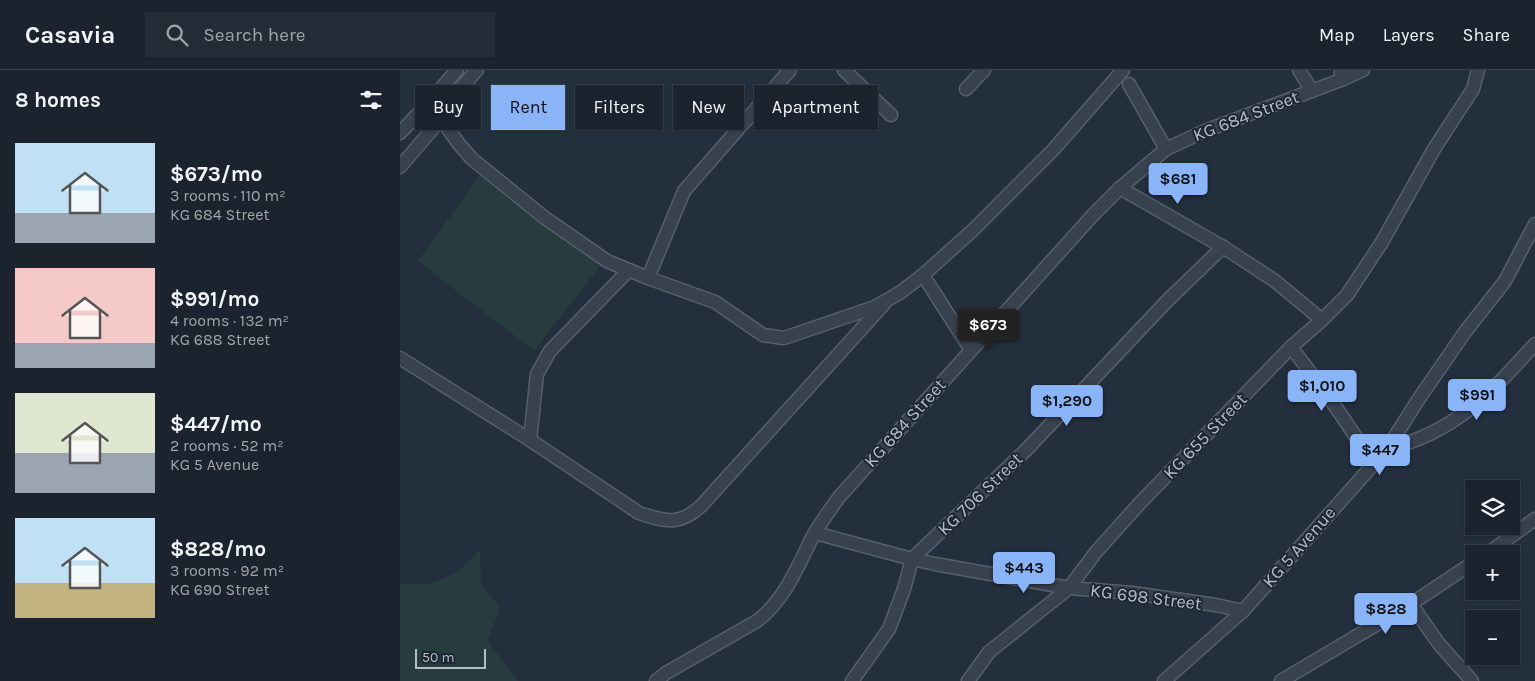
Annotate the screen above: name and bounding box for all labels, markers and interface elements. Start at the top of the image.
search box [145,12,495,57]
text: Casavia [25,21,115,49]
icon: search [163,21,191,49]
text: Search here [203,24,306,46]
text: Map [1319,24,1355,46]
text: Layers [1383,24,1435,46]
text: Share [1463,24,1510,46]
chip: Buy [415,85,481,130]
chip: Rent [491,85,565,130]
chip: Filters [575,85,663,130]
chip: New [673,85,744,130]
chip: Apartment [754,85,878,130]
icon: filters [357,86,385,114]
street label: KG 684 Street [1190,86,1302,146]
text: 8 homes [15,88,101,112]
text: $673/mo [170,162,262,186]
pin: $681 [1148,162,1208,205]
icon: home [55,163,115,223]
text: $681 [1160,169,1196,188]
text: 3 rooms · 110 m² [170,186,286,205]
text: KG 684 Street [170,205,269,224]
text: $991/mo [170,287,259,311]
icon: home [55,288,115,348]
pin: $673 [958,308,1018,351]
text: 4 rooms · 132 m² [170,311,289,330]
text: $673 [969,315,1007,334]
text: KG 688 Street [170,330,270,349]
pin: $1,010 [1281,370,1363,412]
street label: KG 684 Street [859,374,951,472]
text: $1,010 [1299,376,1345,395]
pin: $991 [1447,378,1507,421]
pin: $1,290 [1026,384,1108,427]
text: $991 [1459,385,1495,404]
street label: KG 655 Street [1158,388,1252,484]
text: $1,290 [1042,391,1092,410]
text: $447/mo [170,412,262,436]
icon: home [55,413,115,473]
pin: $447 [1350,434,1410,476]
text: 2 rooms · 52 m² [170,436,284,455]
text: $447 [1361,440,1399,459]
street label: KG 706 Street [933,448,1027,540]
text: KG 5 Avenue [170,455,259,474]
map controls [1465,480,1520,665]
button: layers [1465,480,1520,535]
street label: KG 5 Avenue [1258,502,1340,592]
text: $828/mo [170,537,266,561]
icon: home [55,538,115,598]
button: + [1465,545,1520,600]
pin: $443 [994,552,1054,594]
text: $443 [1004,558,1044,577]
text: 3 rooms · 92 m² [170,561,284,580]
street label: KG 698 Street [1089,579,1203,615]
text: KG 690 Street [170,580,269,599]
pin: $828 [1356,592,1416,635]
text: $828 [1365,599,1407,618]
button: − [1465,610,1520,665]
scale bar [415,646,486,669]
text: 50 m [422,649,455,666]

